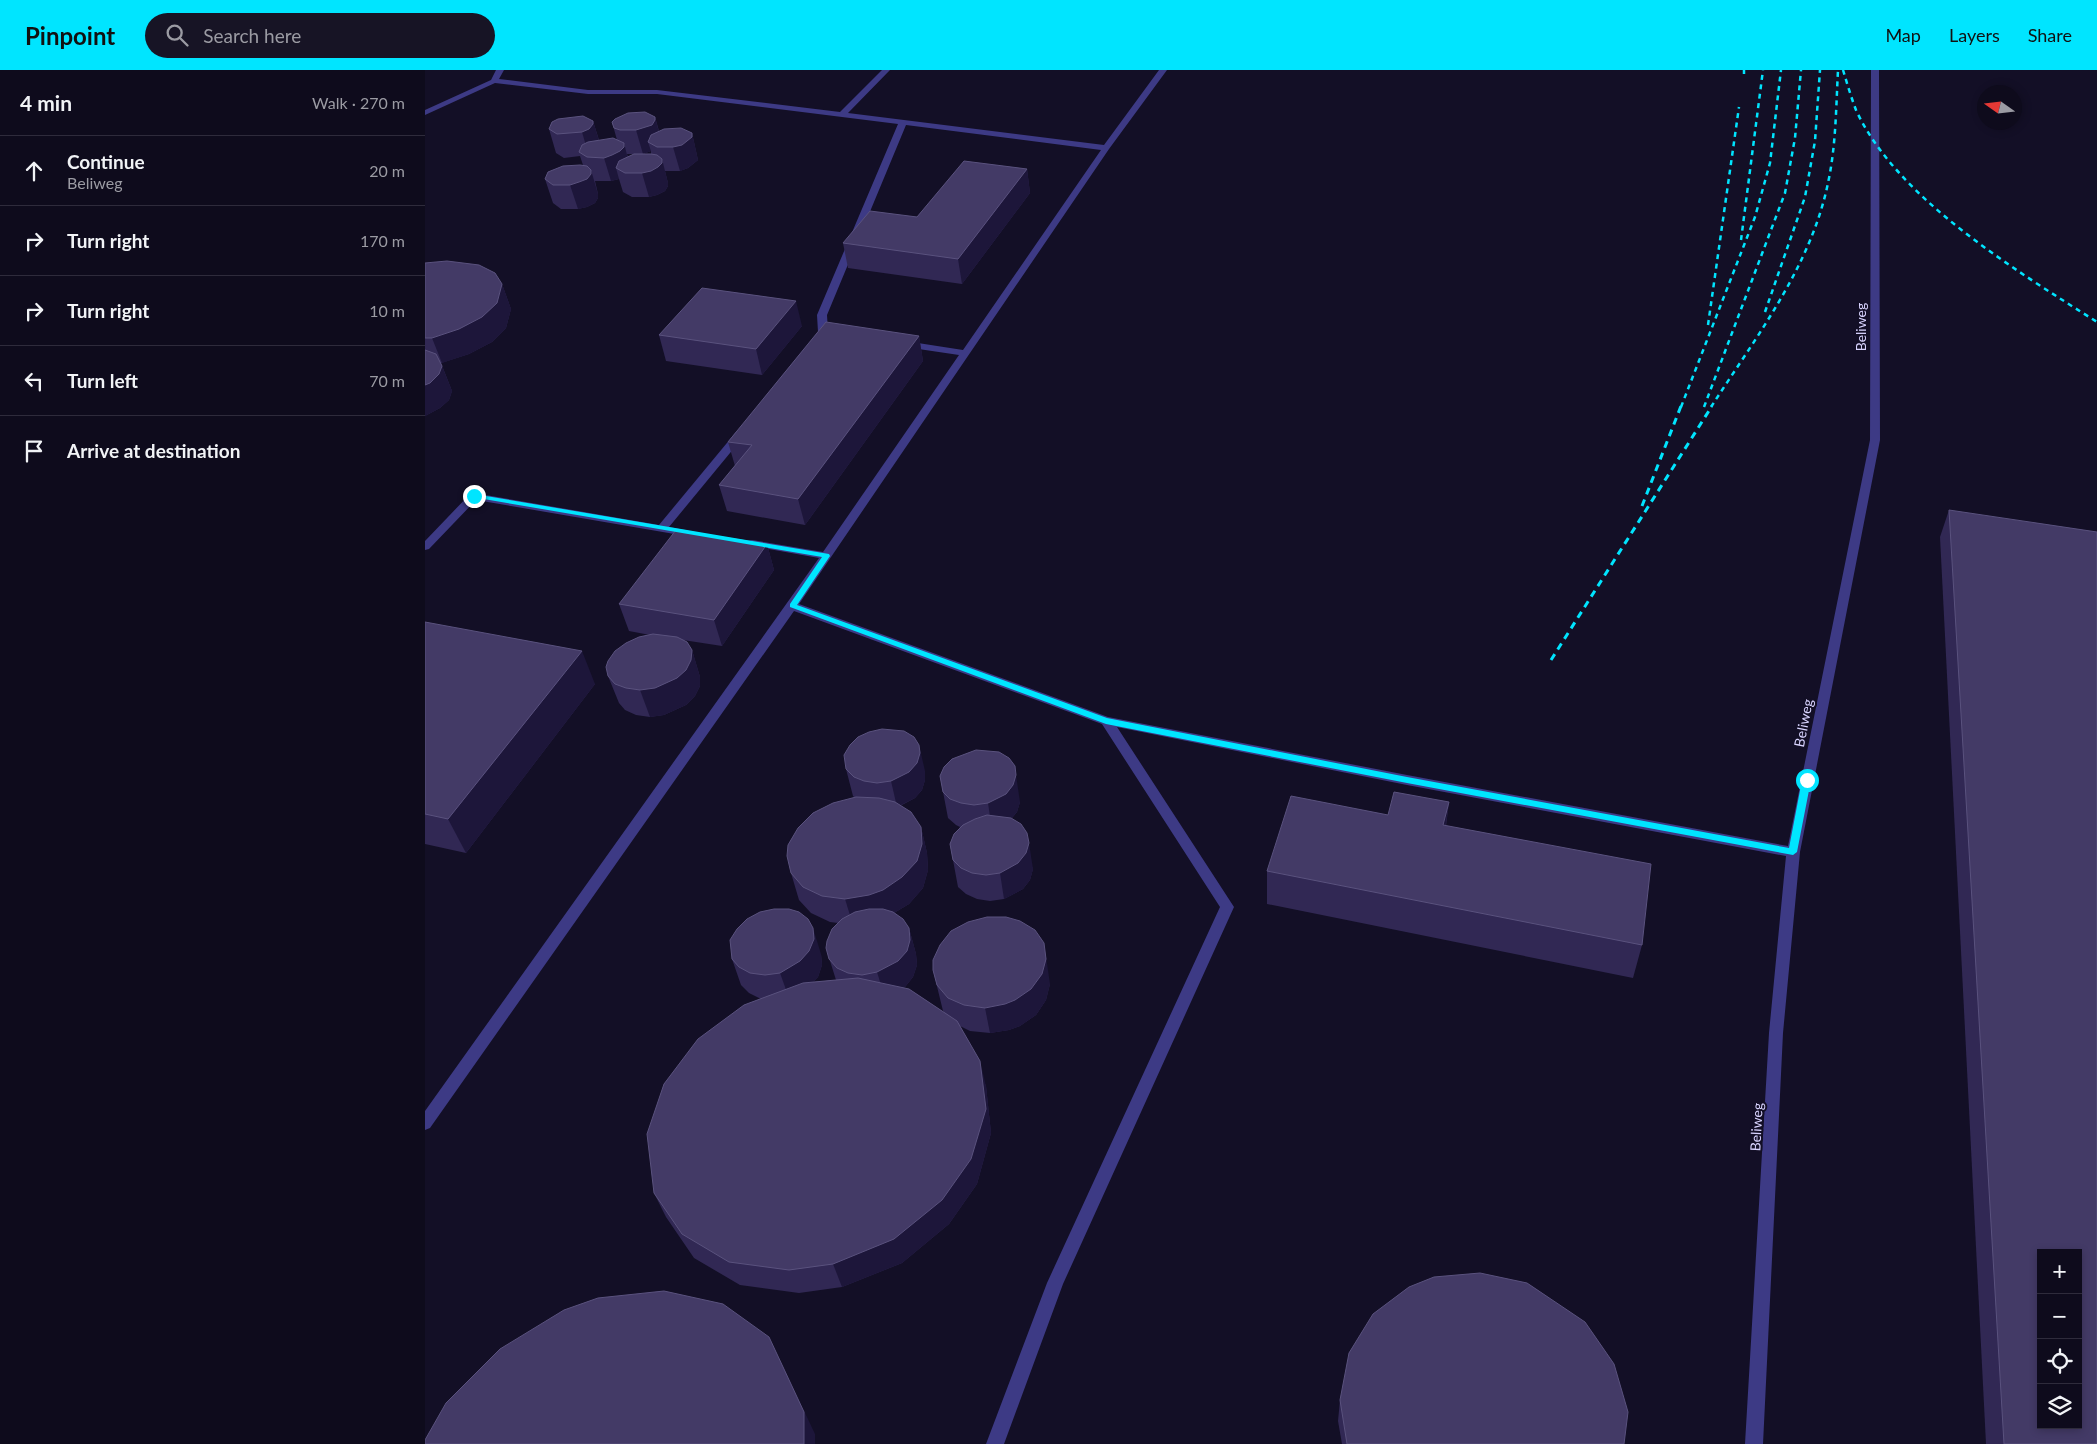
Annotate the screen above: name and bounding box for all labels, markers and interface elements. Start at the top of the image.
search box [145,13,495,58]
text: Pinpoint [25,21,115,50]
icon: search [163,21,191,49]
text: Search here [203,24,301,47]
text: Map [1885,24,1921,46]
text: Layers [1949,24,2000,46]
text: Share [2028,24,2072,46]
north arrow [1977,85,2022,130]
text: 4 min [20,90,72,115]
text: Walk · 270 m [312,93,405,112]
text: Continue [67,150,145,173]
icon: ahead [20,157,48,185]
text: 20 m [369,161,405,180]
text: Beliweg [67,173,123,192]
icon: right [20,227,48,255]
text: Turn right [67,229,149,252]
text: 170 m [360,231,405,250]
icon: right [20,297,48,325]
text: Turn right [67,299,149,322]
text: 10 m [369,301,405,320]
street label: Beliweg [1852,303,1869,351]
icon: left [20,367,48,395]
text: Turn left [67,369,138,392]
text: 70 m [369,371,405,390]
icon: arrive [20,437,48,465]
text: Arrive at destination [67,439,240,462]
route end [463,485,486,508]
street label: Beliweg [1790,698,1816,748]
route start [1796,769,1819,792]
street label: Beliweg [1746,1102,1766,1152]
map controls [2037,1249,2082,1429]
button: + [2037,1249,2082,1294]
button: − [2037,1294,2082,1339]
button: locate [2037,1339,2082,1384]
button: layers [2037,1384,2082,1429]

